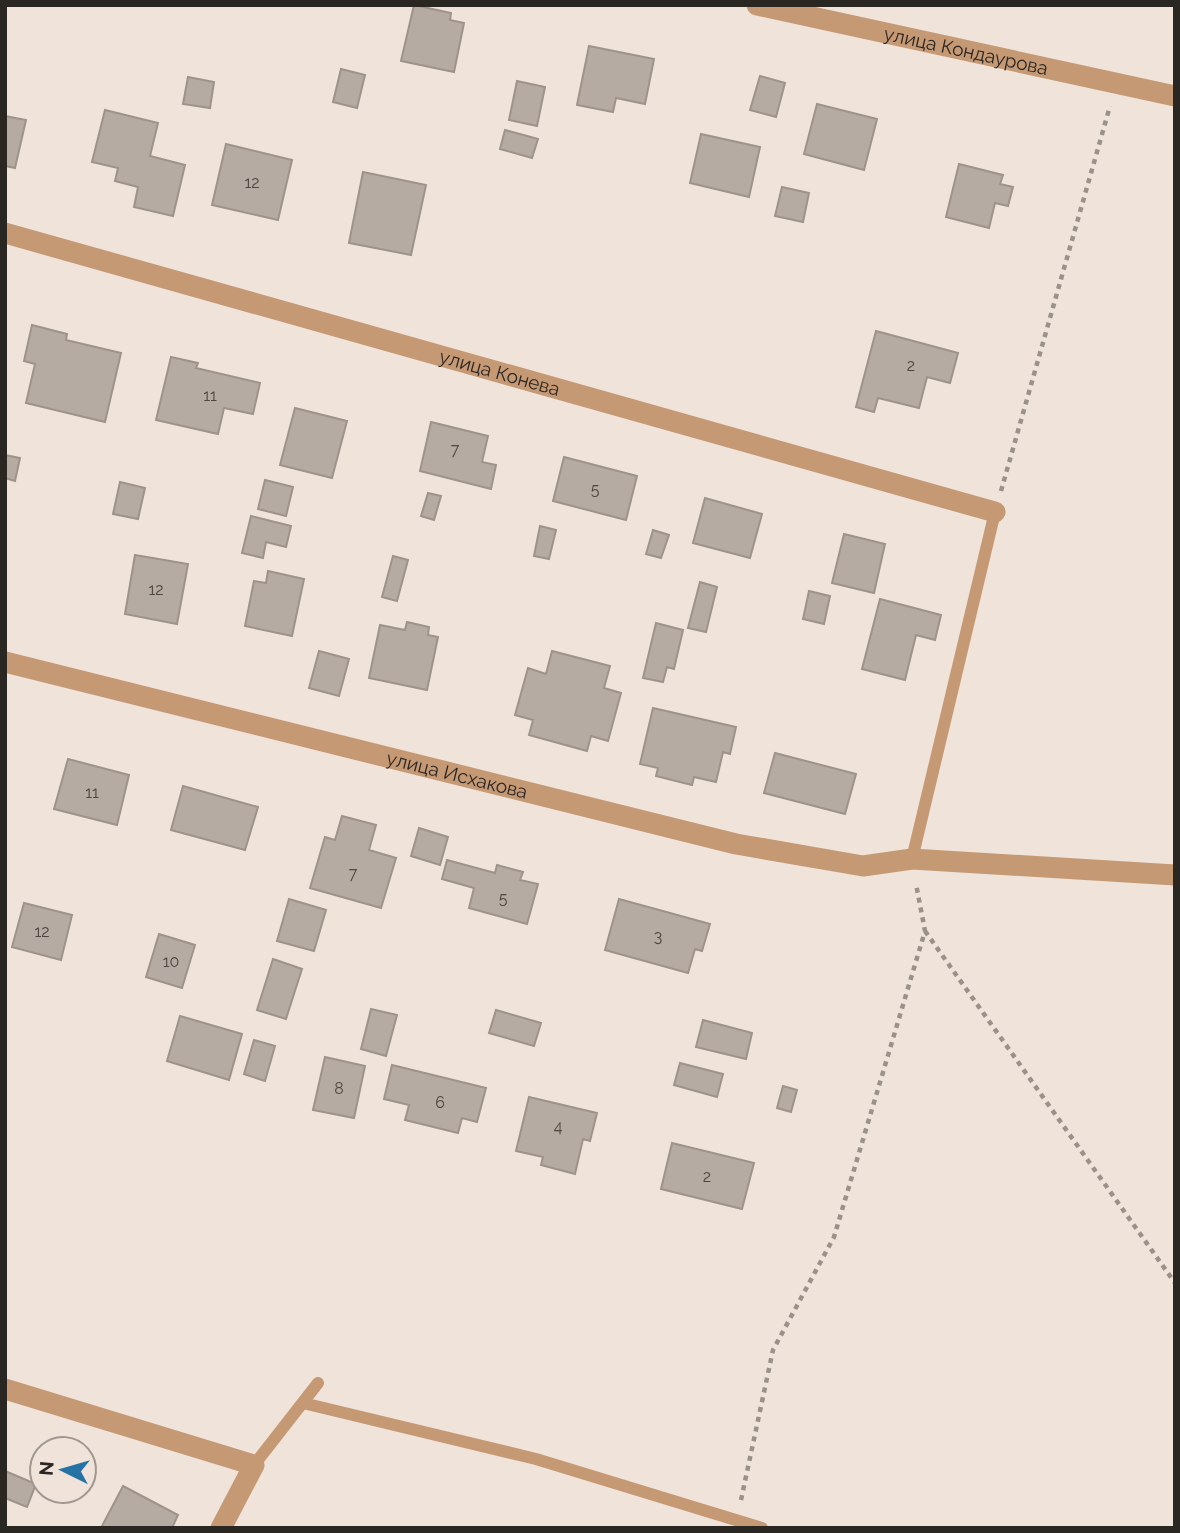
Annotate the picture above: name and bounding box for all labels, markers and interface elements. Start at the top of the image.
street label: улица Кондаурова [882,22,1050,79]
house number: 12 [244,173,260,192]
street label: улица Конева [437,345,562,400]
house number: 2 [907,356,915,375]
house number: 11 [203,386,217,405]
house number: 7 [451,440,460,459]
house number: 5 [591,480,600,499]
house number: 12 [148,580,164,599]
street label: улица Исхакова [384,746,530,803]
house number: 11 [85,783,99,802]
house number: 7 [349,864,358,883]
house number: 5 [499,889,508,908]
house number: 12 [34,922,50,941]
house number: 3 [654,927,662,946]
house number: 10 [163,952,179,971]
house number: 8 [334,1079,344,1098]
house number: 6 [435,1093,445,1112]
house number: 4 [554,1117,563,1136]
house number: 2 [703,1167,711,1186]
north arrow [28,1435,98,1505]
text: N [34,1460,58,1477]

